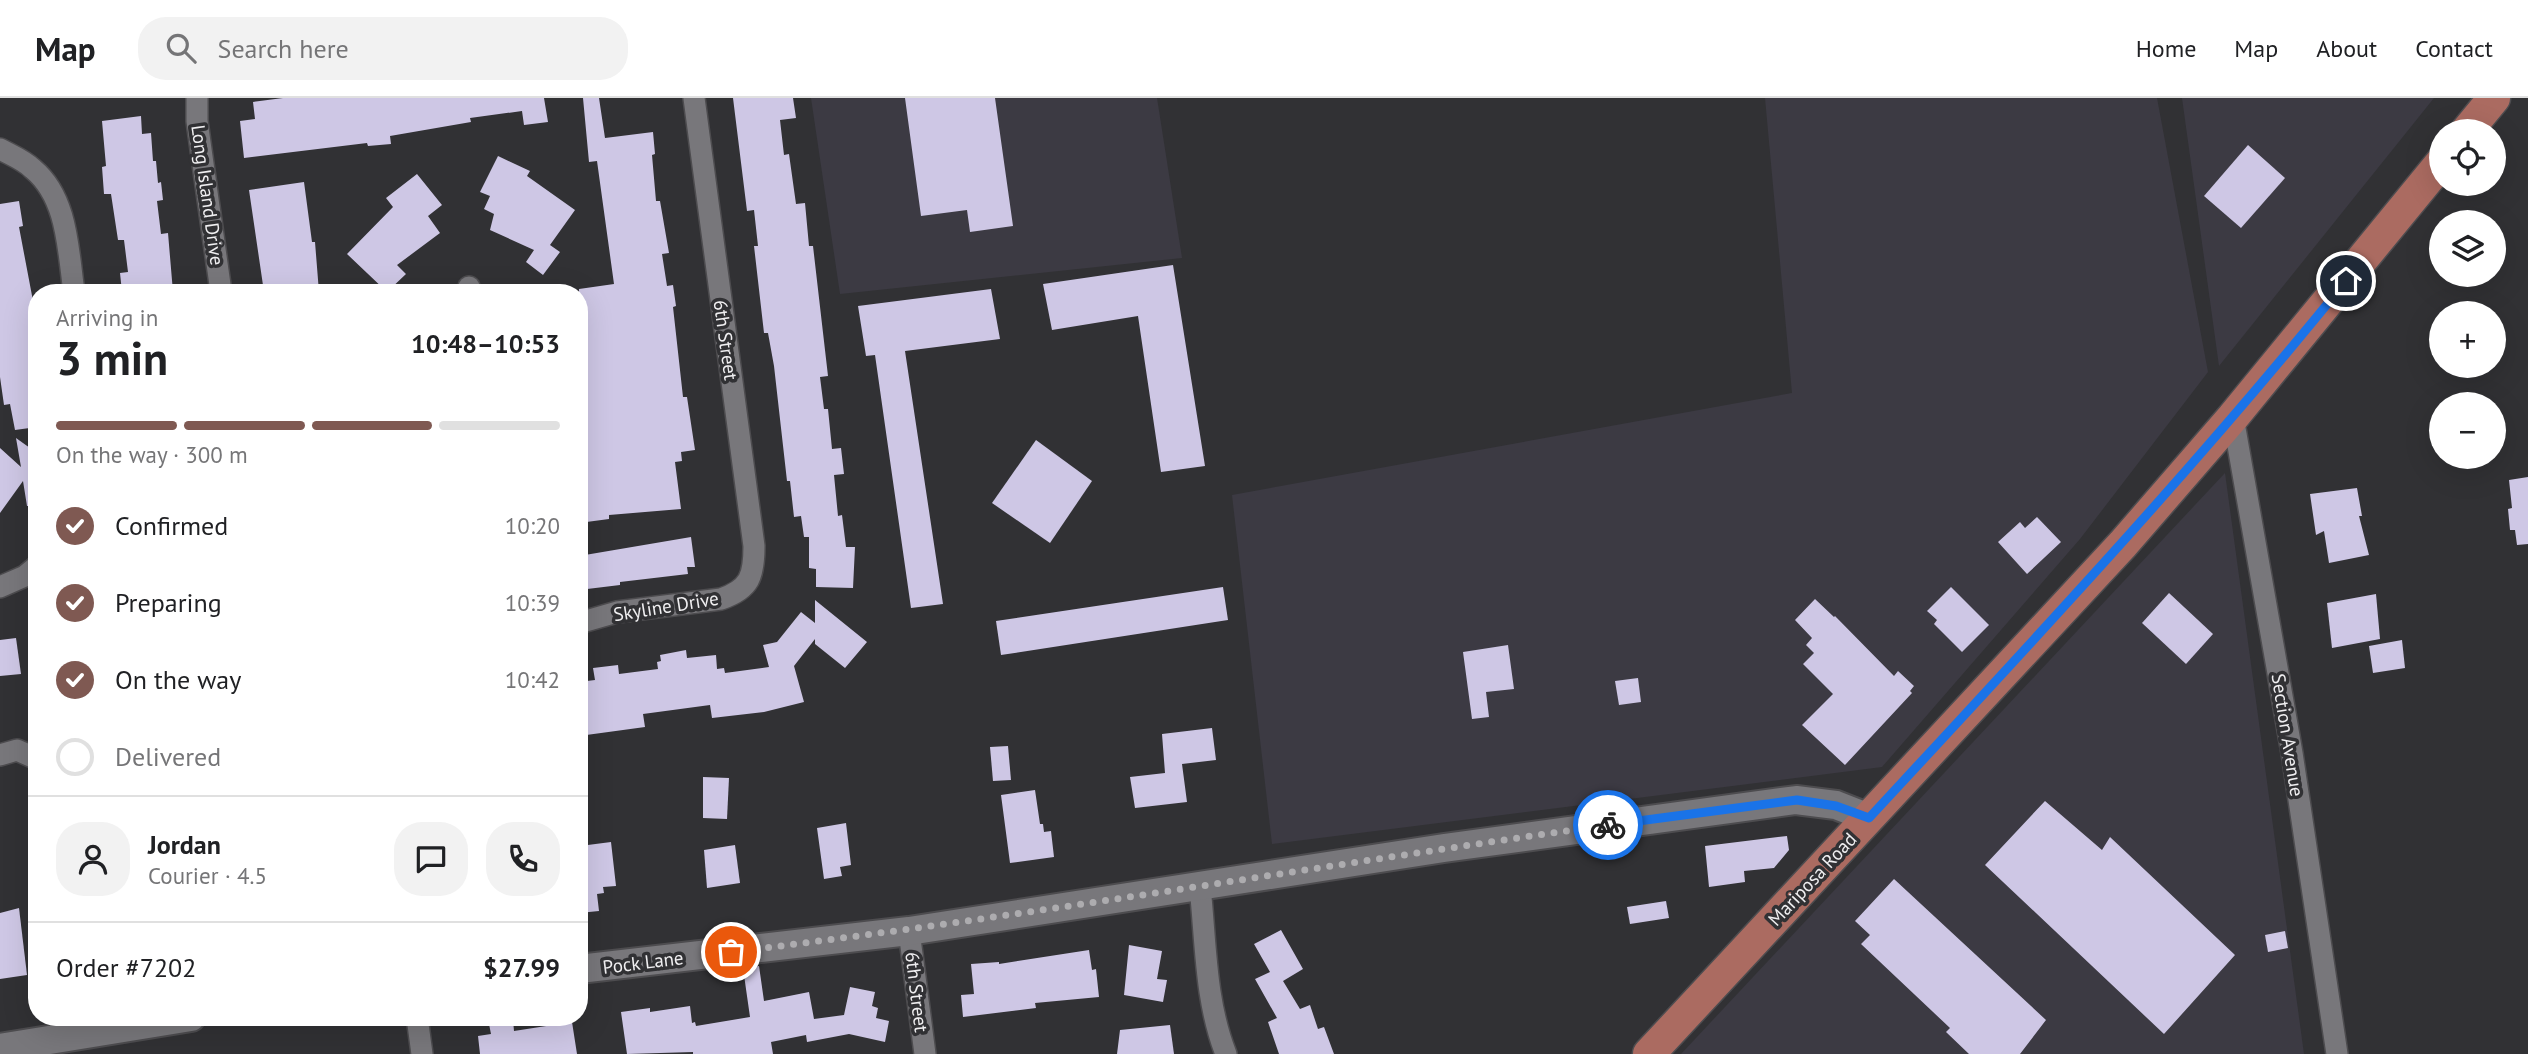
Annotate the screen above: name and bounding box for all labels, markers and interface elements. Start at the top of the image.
search box [138,17,628,80]
text: Map [35,27,96,70]
icon: search [162,29,200,67]
text: Search here [218,32,349,65]
text: Home [2136,33,2196,64]
text: Map [2234,33,2278,64]
text: About [2316,33,2377,64]
text: Contact [2415,33,2493,64]
map controls [2429,119,2506,469]
button: locate [2429,119,2506,196]
street label: Long Island Drive [186,123,230,267]
button: layers [2429,210,2506,287]
pin [2316,251,2376,311]
icon: home [2327,262,2365,300]
street label: 6th Street [708,298,744,382]
button: + [2429,301,2506,378]
text: Arriving in [56,303,158,332]
text: 10:48–10:53 [411,327,560,360]
text: 3 min [56,328,168,388]
button: − [2429,392,2506,469]
text: On the way · 300 m [56,440,248,469]
icon: check [56,507,94,545]
text: Confirmed [115,509,228,542]
text: 10:20 [505,511,560,540]
icon: check [56,584,94,622]
text: Preparing [115,586,222,619]
street label: Skyline Drive [612,586,720,626]
text: 10:39 [505,588,560,617]
icon: check [56,661,94,699]
text: On the way [115,663,241,696]
text: 10:42 [505,665,560,694]
street label: Section Avenue [2266,672,2310,798]
text: Delivered [115,740,221,773]
courier [1573,790,1643,860]
icon: bike [1589,806,1627,844]
button: person [56,822,130,896]
button: chat [394,822,468,896]
button: phone [486,822,560,896]
street label: Mariposa Road [1763,827,1861,931]
text: Jordan [148,828,221,861]
text: Courier · 4.5 [148,861,267,890]
pin [701,922,761,982]
icon: bag [712,933,750,971]
street label: Pock Lane [601,945,685,979]
street label: 6th Street [900,950,934,1034]
text: Order #7202 [56,951,196,984]
text: $27.99 [483,951,560,984]

